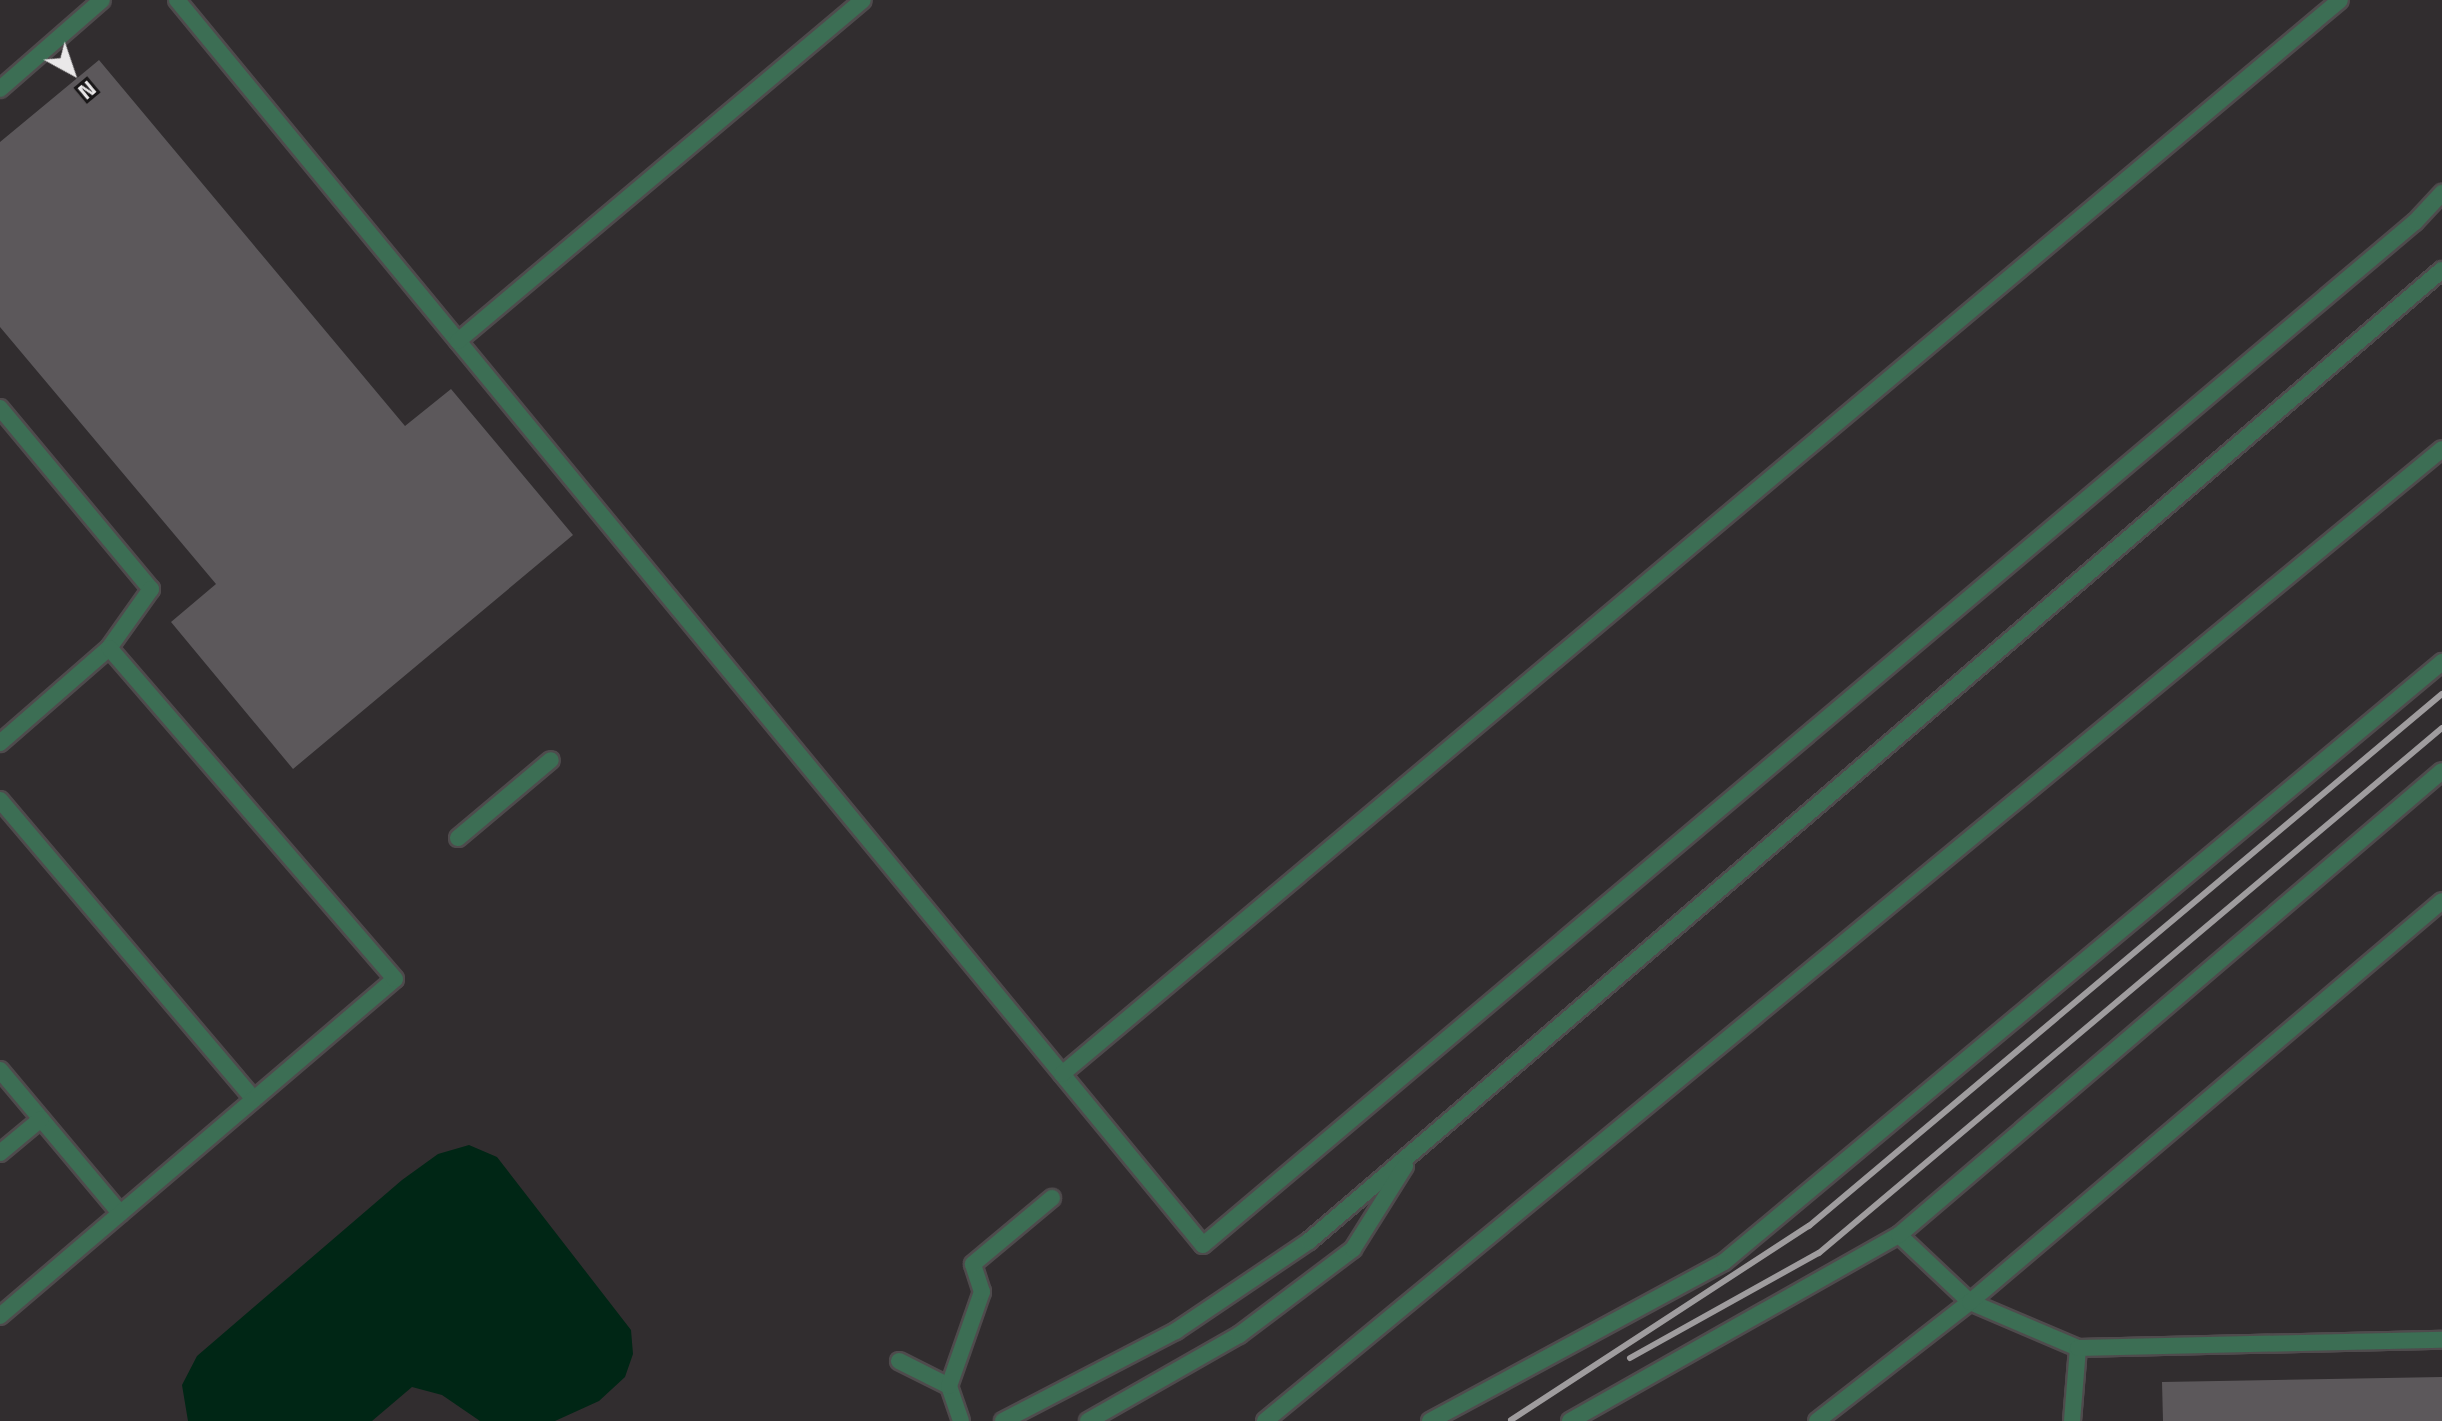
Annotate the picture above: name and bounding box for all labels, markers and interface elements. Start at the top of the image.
north arrow [32,32,112,112]
text: N [71,72,104,108]

